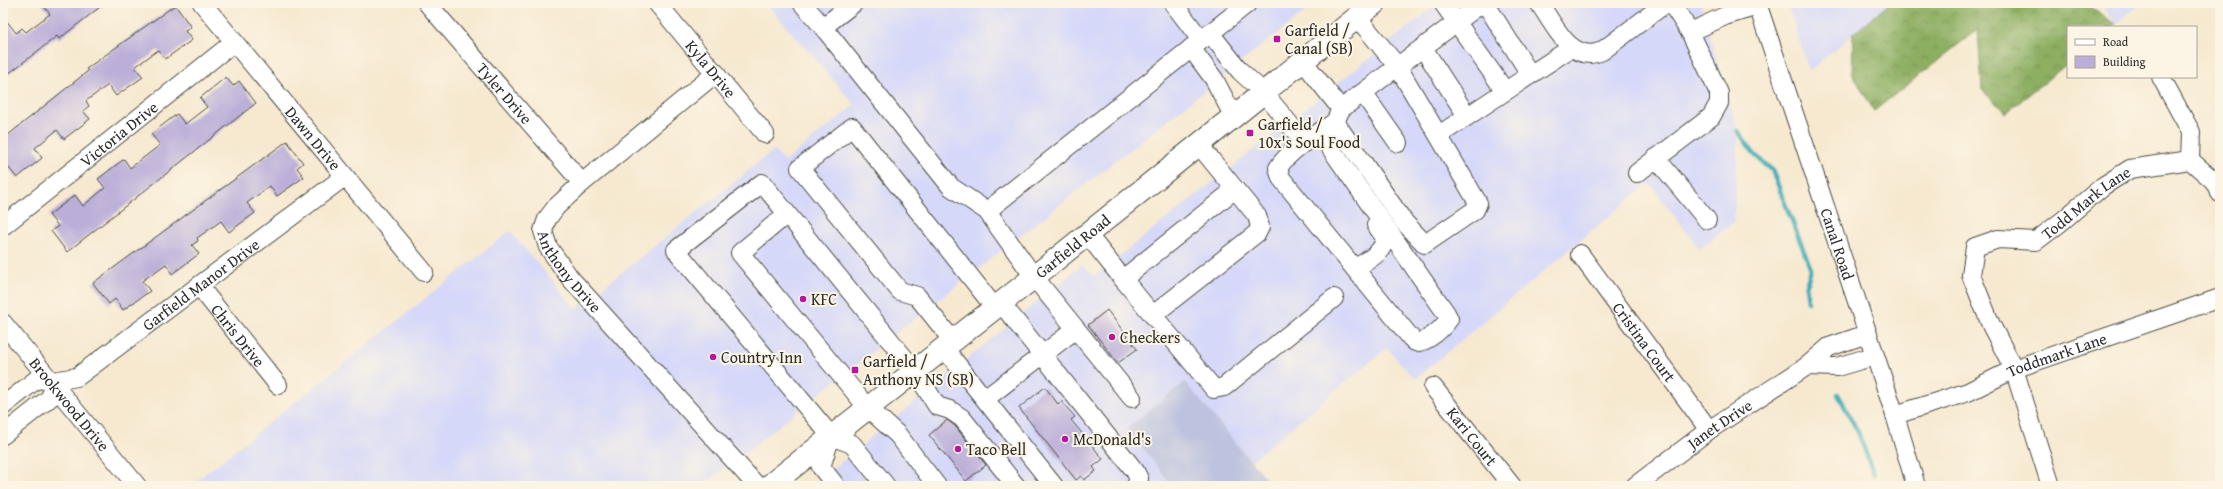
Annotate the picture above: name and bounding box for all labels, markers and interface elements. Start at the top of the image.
place label: Garfield / Canal (SB) [1285,18,1353,60]
legend [2067,26,2197,78]
text: Road [2103,33,2129,50]
street label: Kyla Drive [680,34,742,103]
marker: Garfield / Canal (SB) [1272,34,1282,44]
text: Building [2103,53,2146,70]
street label: Tyler Drive [471,57,538,129]
street label: Victoria Drive [75,95,163,172]
street label: Dawn Drive [280,101,347,175]
place label: Garfield / 10x's Soul Food [1258,112,1361,154]
marker: Garfield / 10x's Soul Food [1245,128,1255,138]
street label: Todd Mark Lane [2036,160,2135,245]
street label: Canal Road [1814,205,1861,283]
street label: Garfield Road [1030,208,1116,284]
street label: Anthony Drive [531,227,608,318]
street label: Garfield Manor Drive [137,232,264,336]
place label: KFC [811,287,837,311]
marker: KFC [798,294,808,304]
street label: Cristina Court [1607,297,1682,387]
street label: Chris Drive [206,299,271,372]
place label: Checkers [1120,325,1180,349]
street label: Toddmark Lane [2002,326,2110,383]
marker: Checkers [1107,332,1117,342]
place label: Country Inn [721,345,802,369]
place label: Garfield / Anthony NS (SB) [863,349,974,391]
street label: Brookwood Drive [24,352,116,456]
marker: Country Inn [708,352,718,362]
marker: Garfield / Anthony NS (SB) [850,365,860,375]
street label: Janet Drive [1680,393,1757,456]
street label: Kari Court [1441,402,1504,471]
place label: McDonald's [1073,427,1151,451]
marker: McDonald's [1060,434,1070,444]
place label: Taco Bell [966,437,1027,461]
marker: Taco Bell [953,444,963,454]

